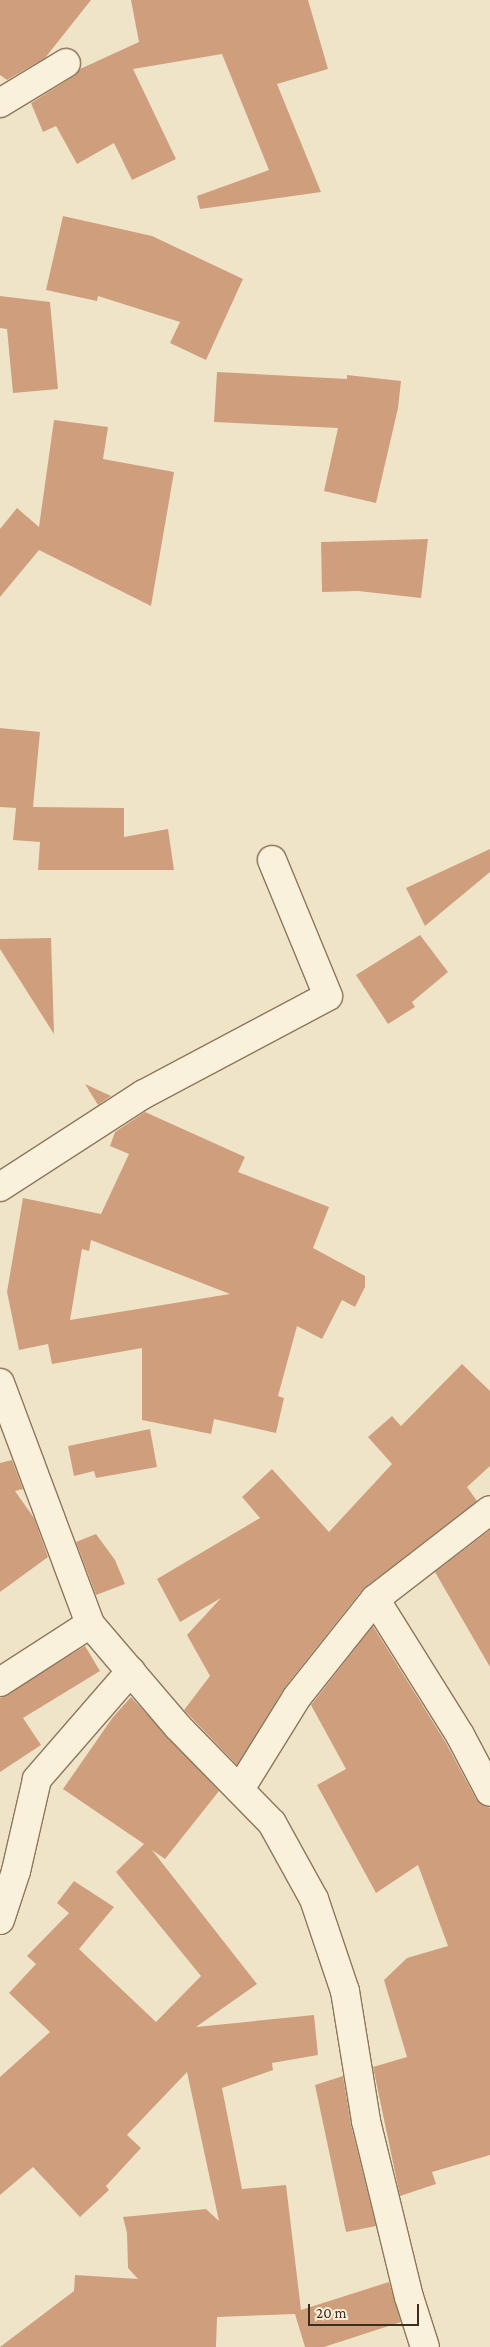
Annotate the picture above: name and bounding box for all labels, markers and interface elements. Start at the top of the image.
scale bar [310,2294,421,2326]
text: 20 m [316,2305,347,2321]

